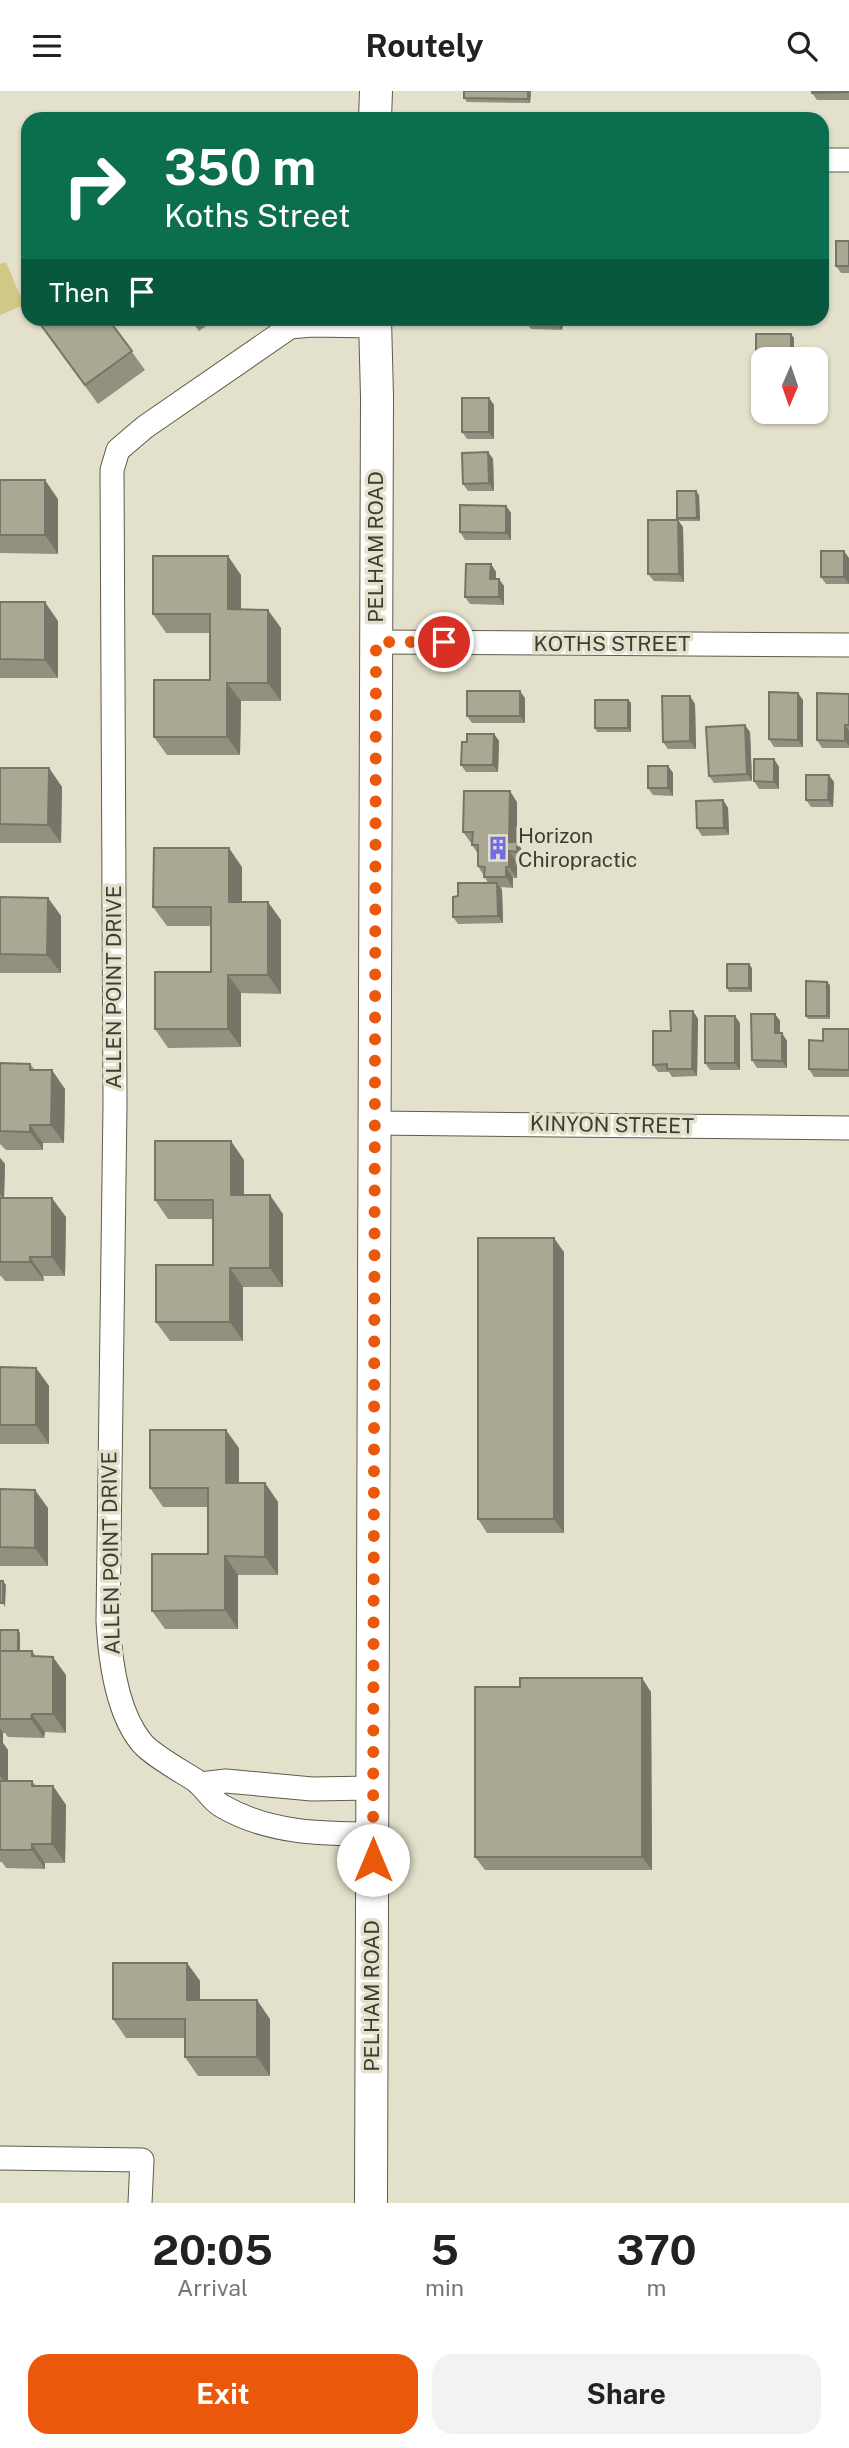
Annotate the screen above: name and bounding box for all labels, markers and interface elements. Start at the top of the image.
icon: menu [28,27,66,65]
text: Routely [366,27,484,64]
icon: search [783,27,821,65]
text: 350 m [164,138,316,196]
icon: right [49,140,140,231]
text: Koths Street [164,197,350,234]
icon: arrive [123,273,161,311]
text: Then [49,277,109,308]
north arrow [751,347,828,423]
map controls [751,347,828,424]
street label: PELHAM ROAD [363,471,388,623]
pin [414,612,474,672]
icon: arrive [425,623,463,661]
street label: KOTHS STREET [533,631,691,656]
place label: Horizon Chiropractic [518,823,637,872]
building icon: Horizon Chiropractic [484,834,512,862]
street label: ALLEN POINT DRIVE [101,885,126,1089]
street label: KINYON STREET [530,1111,694,1138]
street label: ALLEN POINT DRIVE [96,1451,125,1655]
position arrow [336,1823,410,1897]
street label: PELHAM ROAD [359,1920,384,2072]
text: 20:05 [152,2225,273,2274]
text: 5 [430,2225,459,2274]
text: 370 [616,2225,697,2274]
text: Arrival [177,2274,248,2301]
text: min [425,2274,464,2301]
text: m [647,2274,666,2301]
button: Exit [28,2354,418,2434]
button: Share [432,2354,821,2434]

